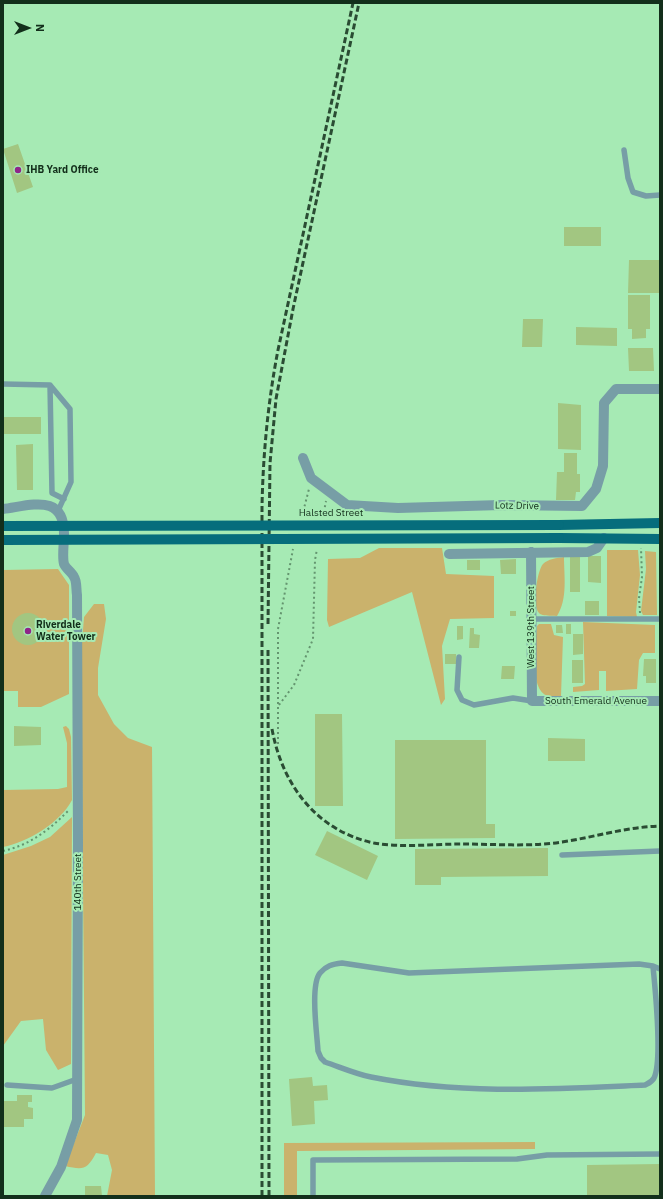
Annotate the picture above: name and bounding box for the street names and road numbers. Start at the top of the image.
street label: Lotz Drive [495,500,539,512]
street label: Halsted Street [299,507,363,519]
street label: West 139th Street [525,586,537,668]
street label: South Emerald Avenue [545,695,647,707]
street label: 140th Street [72,854,84,910]

